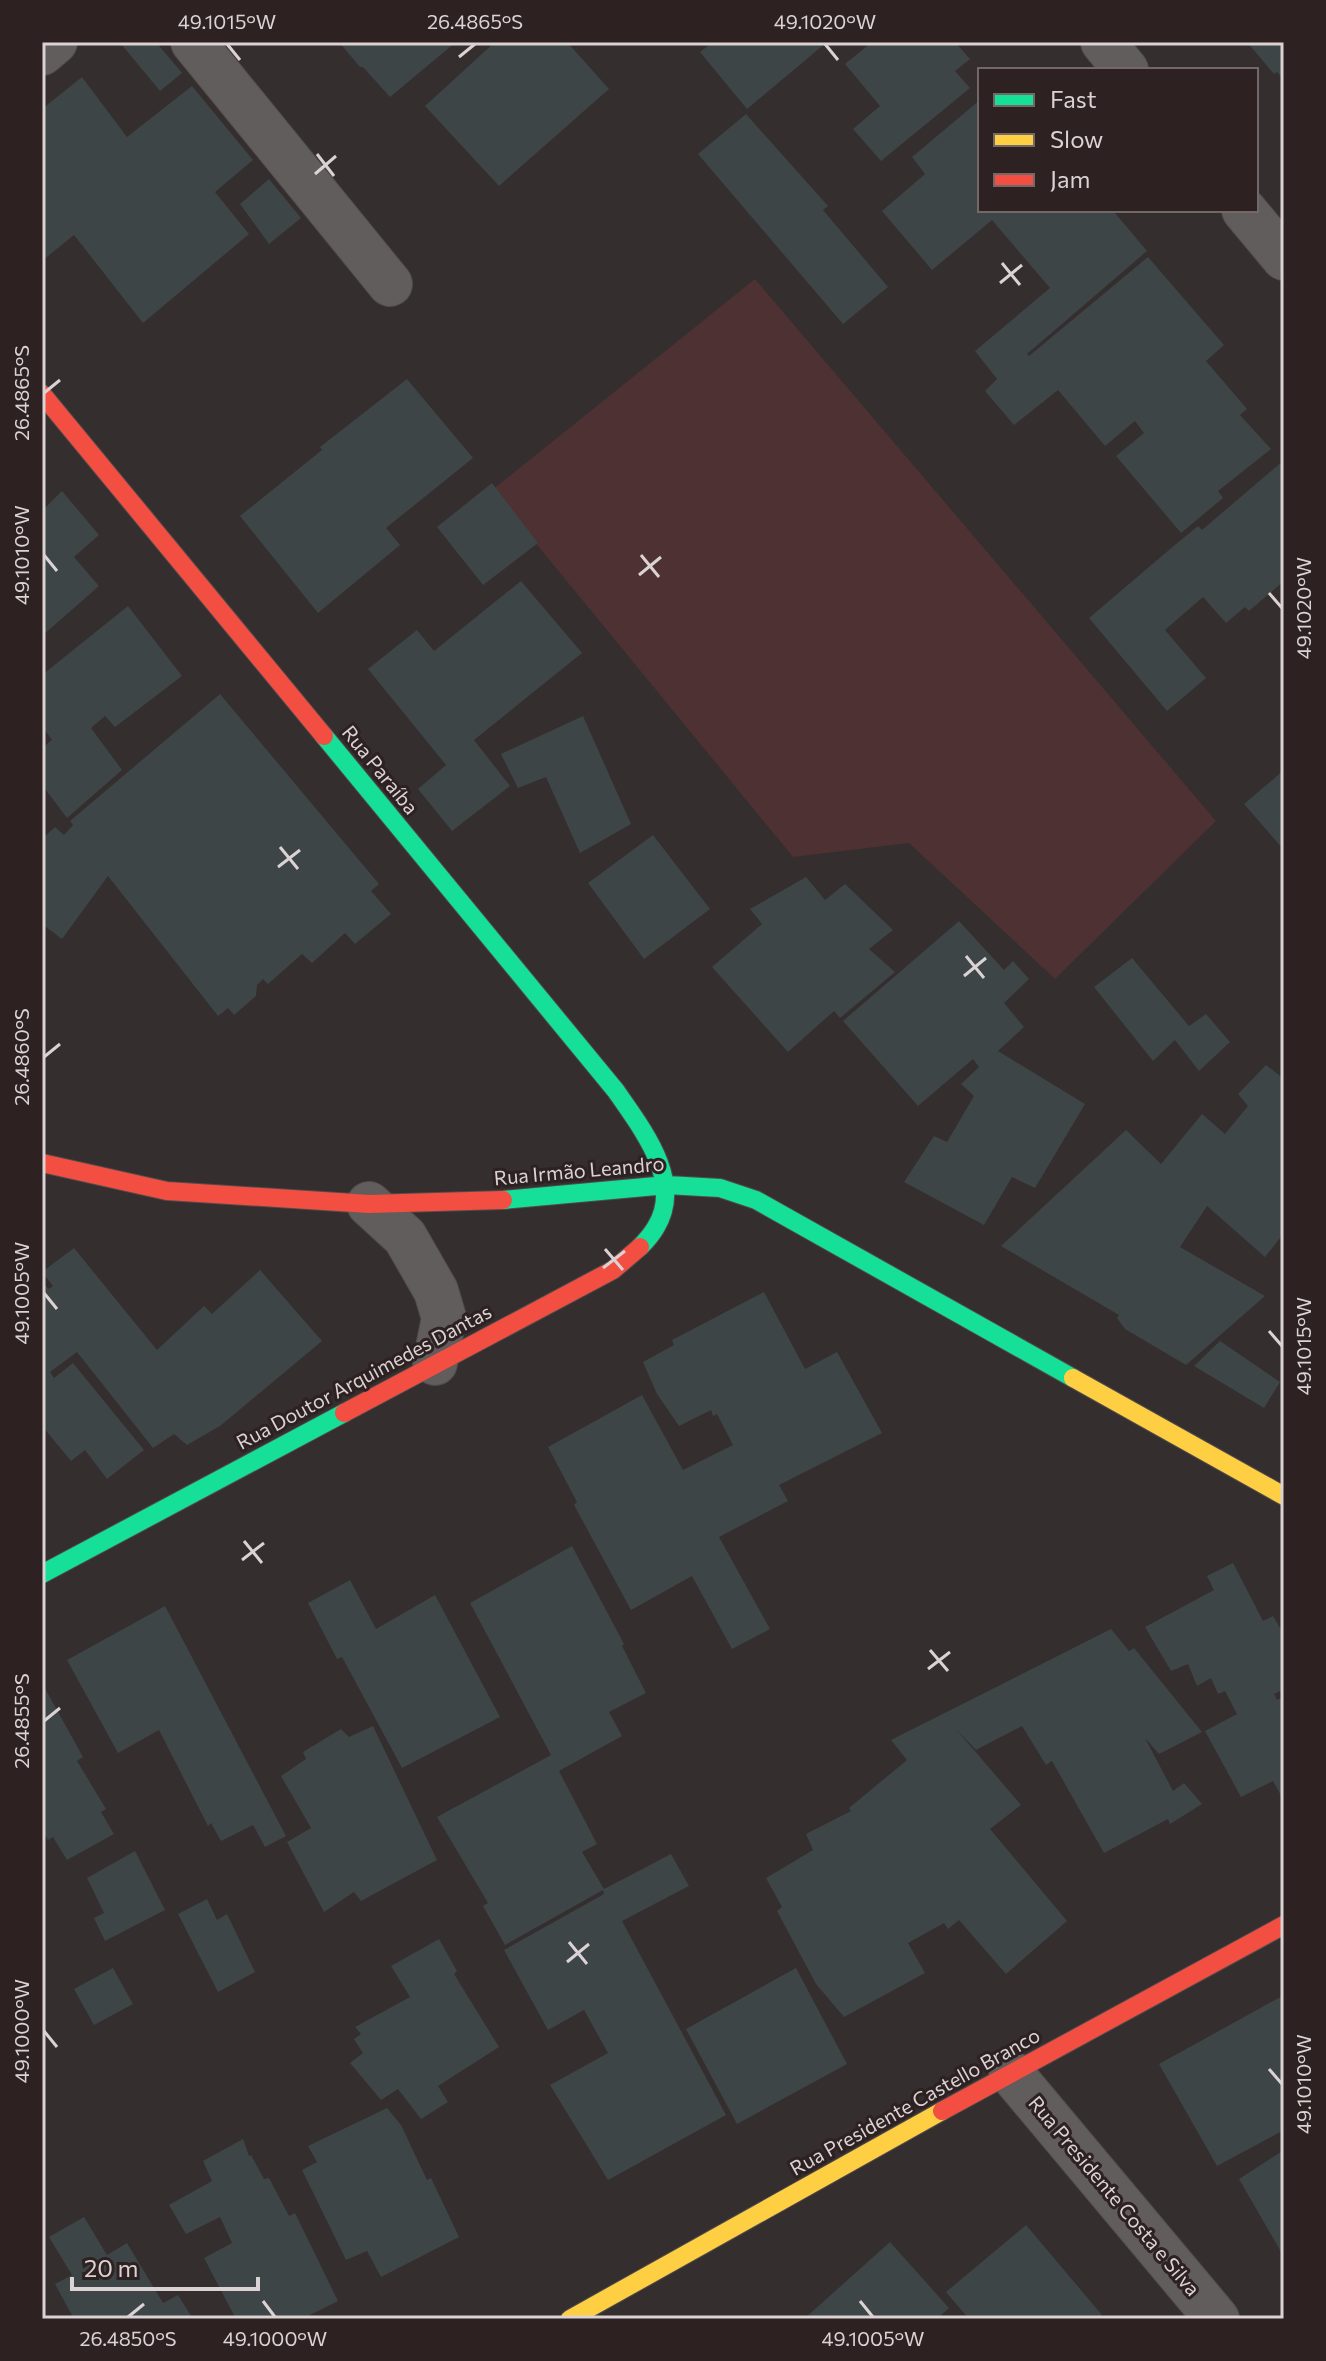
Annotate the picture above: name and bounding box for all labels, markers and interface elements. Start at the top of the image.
text: 49.1015°W [178,9,276,33]
text: 26.4865°S [427,9,523,33]
text: 49.1020°W [774,9,876,33]
legend [978,68,1258,212]
text: Fast [1050,84,1097,113]
text: Slow [1050,124,1103,153]
text: Jam [1050,164,1090,193]
text: 26.4865°S [9,345,33,441]
text: 49.1010°W [9,505,33,605]
text: 49.1020°W [1291,557,1315,659]
street label: Rua Paraíba [338,720,424,819]
text: 26.4860°S [9,1008,33,1106]
street label: Rua Irmão Leandro [493,1151,665,1189]
text: 49.1005°W [9,1242,33,1344]
text: 49.1015°W [1291,1297,1315,1395]
street label: Rua Doutor Arquimedes Dantas [232,1299,495,1454]
text: 26.4855°S [9,1673,33,1769]
text: 49.1000°W [9,1979,33,2083]
street label: Rua Presidente Castello Branco [785,2022,1044,2180]
text: 49.1010°W [1291,2034,1315,2134]
street label: Rua Presidente Costa e Silva [1024,2091,1205,2300]
scale bar [72,2241,258,2291]
text: 20 m [84,2253,138,2282]
text: 26.4850°S [79,2326,177,2350]
text: 49.1000°W [223,2326,327,2350]
text: 49.1005°W [822,2326,924,2350]

